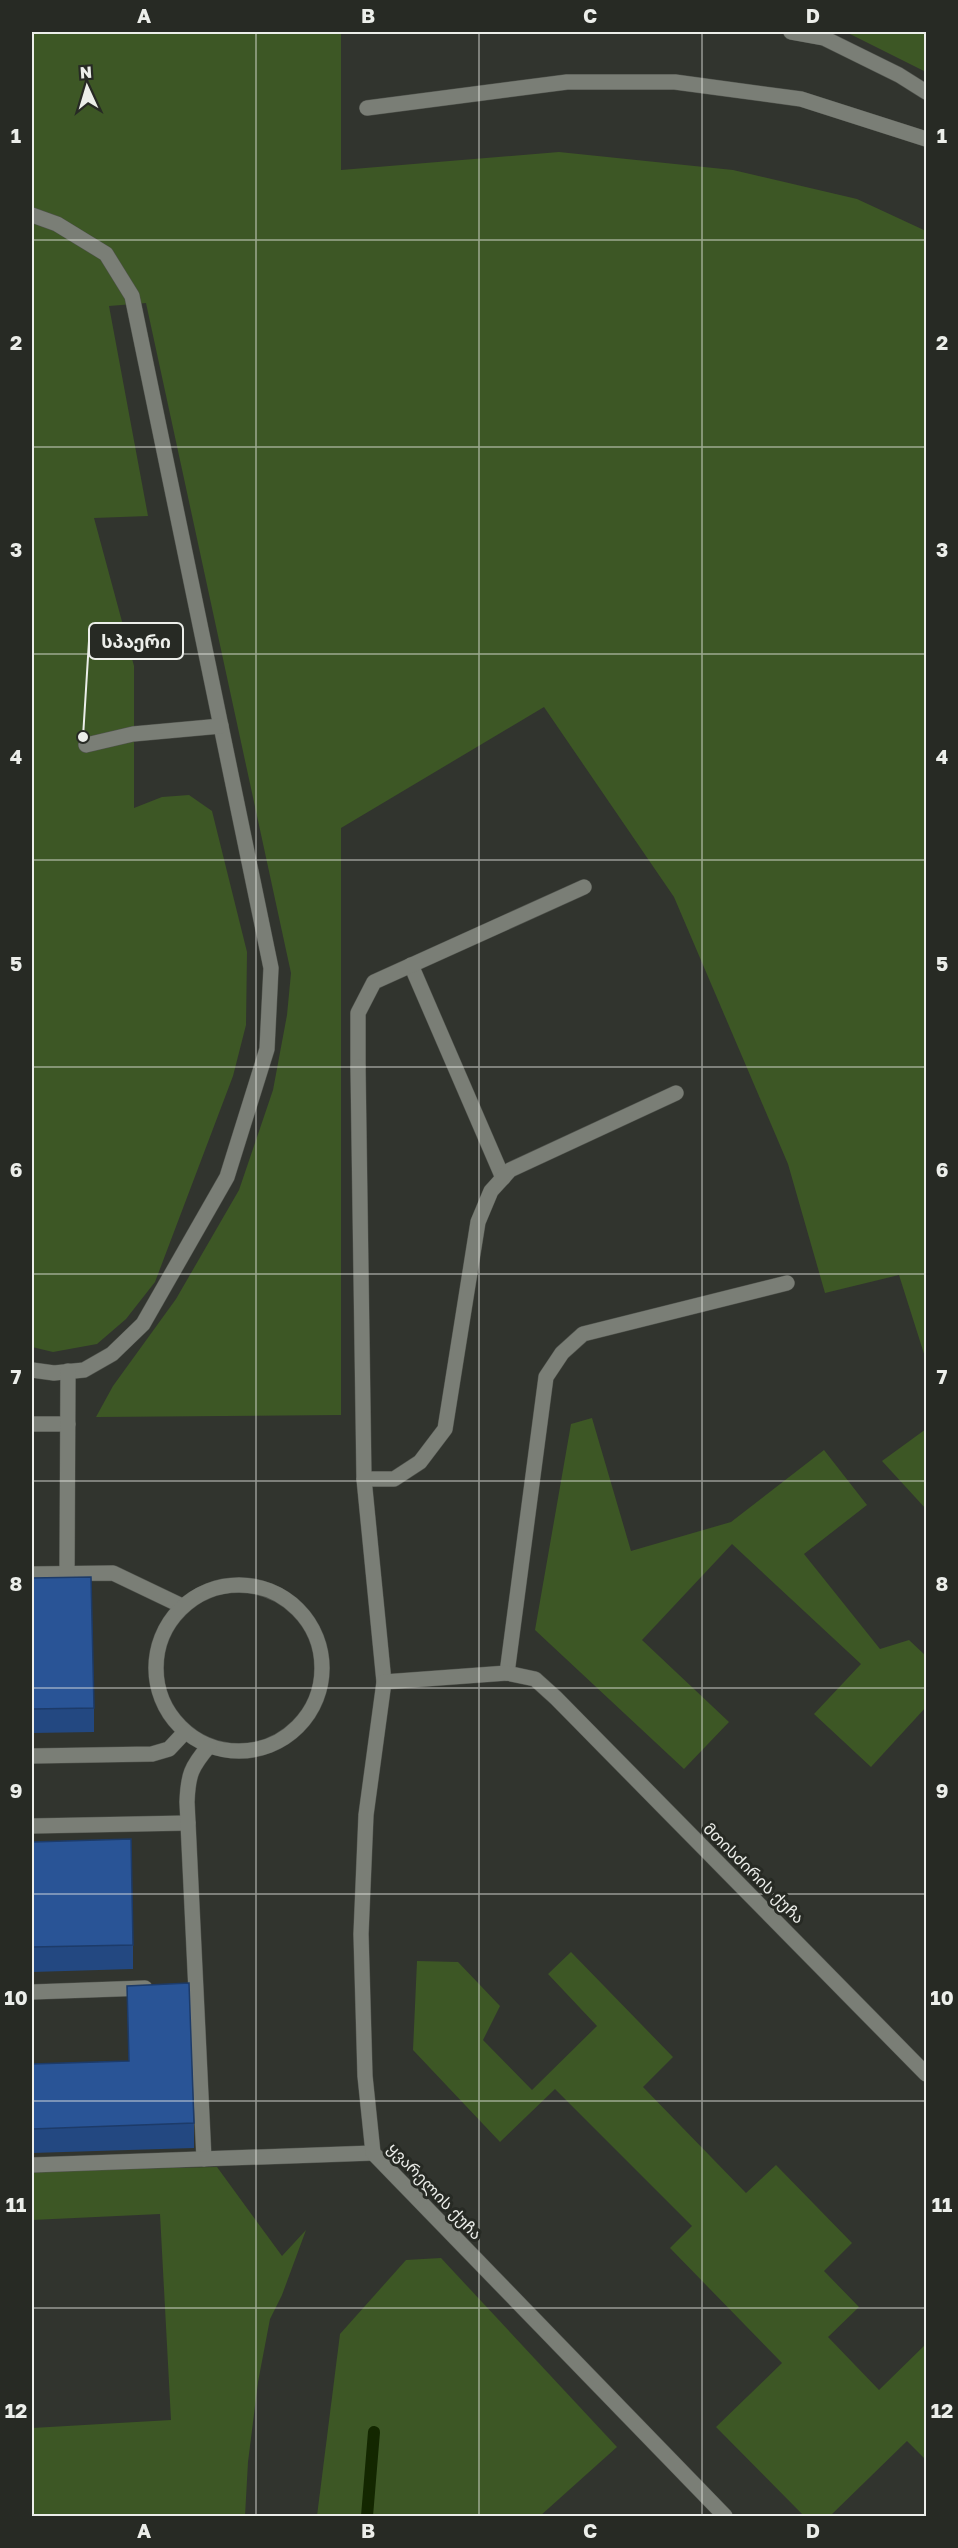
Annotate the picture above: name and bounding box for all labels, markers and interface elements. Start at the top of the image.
text: A [137,3,151,27]
text: B [361,3,375,27]
text: C [583,3,597,27]
text: D [806,3,820,27]
north arrow [57,57,117,117]
text: N [79,62,93,82]
text: 1 [11,123,21,147]
text: 1 [937,123,947,147]
text: 2 [10,330,22,354]
text: 2 [936,330,948,354]
text: 3 [10,537,22,561]
text: 3 [936,537,948,561]
callout: სპაერი [89,623,183,659]
text: სპაერი [101,630,171,652]
text: 4 [10,744,22,768]
text: 4 [936,744,948,768]
text: 5 [10,951,22,975]
text: 5 [936,951,948,975]
text: 6 [10,1157,22,1181]
text: 6 [936,1157,948,1181]
text: 7 [11,1364,22,1388]
text: 7 [937,1364,948,1388]
text: 8 [10,1571,22,1595]
text: 8 [936,1571,948,1595]
text: 9 [10,1778,22,1802]
text: 9 [936,1778,948,1802]
street label: მთისძირის ქუჩა [699,1818,809,1928]
text: 10 [4,1985,28,2009]
text: 10 [930,1985,954,2009]
street label: ყვარელის ქუჩა [383,2138,486,2244]
text: 11 [6,2192,26,2216]
text: 11 [932,2192,952,2216]
text: 12 [5,2398,27,2422]
text: 12 [931,2398,953,2422]
text: A [137,2518,151,2542]
text: B [361,2518,375,2542]
text: C [583,2518,597,2542]
text: D [806,2518,820,2542]

